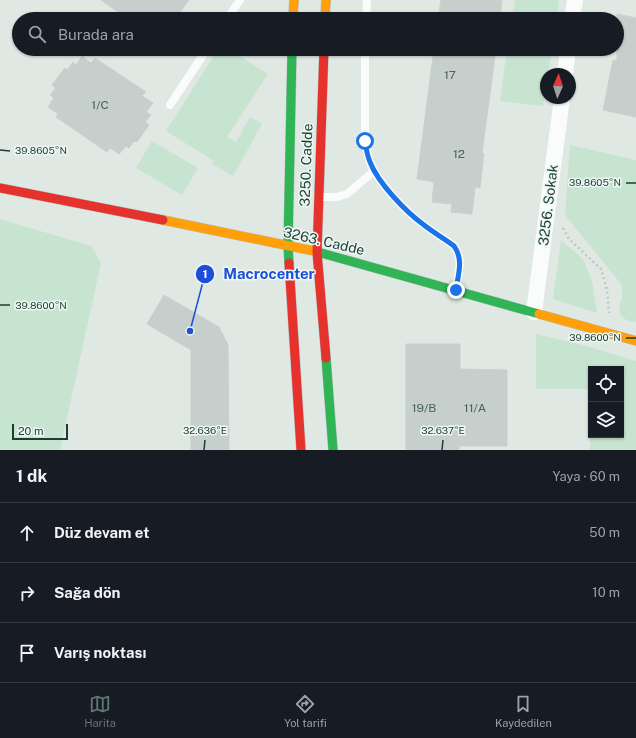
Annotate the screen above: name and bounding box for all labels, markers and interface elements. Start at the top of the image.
search box [12,12,624,56]
icon: search [26,23,48,45]
text: Burada ara [58,26,134,43]
house number: 17 [444,68,456,82]
north arrow [540,68,576,104]
house number: 1/C [91,98,109,112]
street label: 3250. Cadde [297,123,315,207]
route start [356,132,374,150]
text: 39.8605°N [15,144,67,156]
house number: 12 [453,147,465,161]
street label: 3256. Sokak [535,163,561,247]
text: 39.8605°N [569,176,621,188]
street label: 3263. Cadde [282,224,366,258]
callout: Macrocenter [195,260,322,287]
text: Macrocenter [223,265,315,282]
text: 1 [202,267,208,281]
route end [447,281,465,299]
text: 39.8600°N [15,299,67,311]
text: 39.8600°N [569,331,621,343]
map controls [588,366,624,438]
button: locate [588,366,624,402]
house number: 19/B [412,401,436,415]
house number: 11/A [464,401,487,415]
button: layers [588,402,624,438]
scale bar [12,422,68,441]
text: 32.636°E [183,424,227,436]
text: 32.637°E [421,424,465,436]
text: 20 m [18,425,43,437]
text: 1 dk [16,466,47,486]
text: Yaya · 60 m [552,469,620,484]
icon: ahead [16,522,38,544]
text: Düz devam et [54,524,149,541]
text: 50 m [589,525,620,540]
icon: right [16,582,38,604]
text: Sağa dön [54,584,120,601]
text: 10 m [592,585,620,600]
icon: arrive [16,642,38,664]
text: Varış noktası [54,644,146,661]
tab: Harita [84,693,116,729]
tab: Yol tarifi [284,693,327,729]
tab: Kaydedilen [495,693,552,729]

